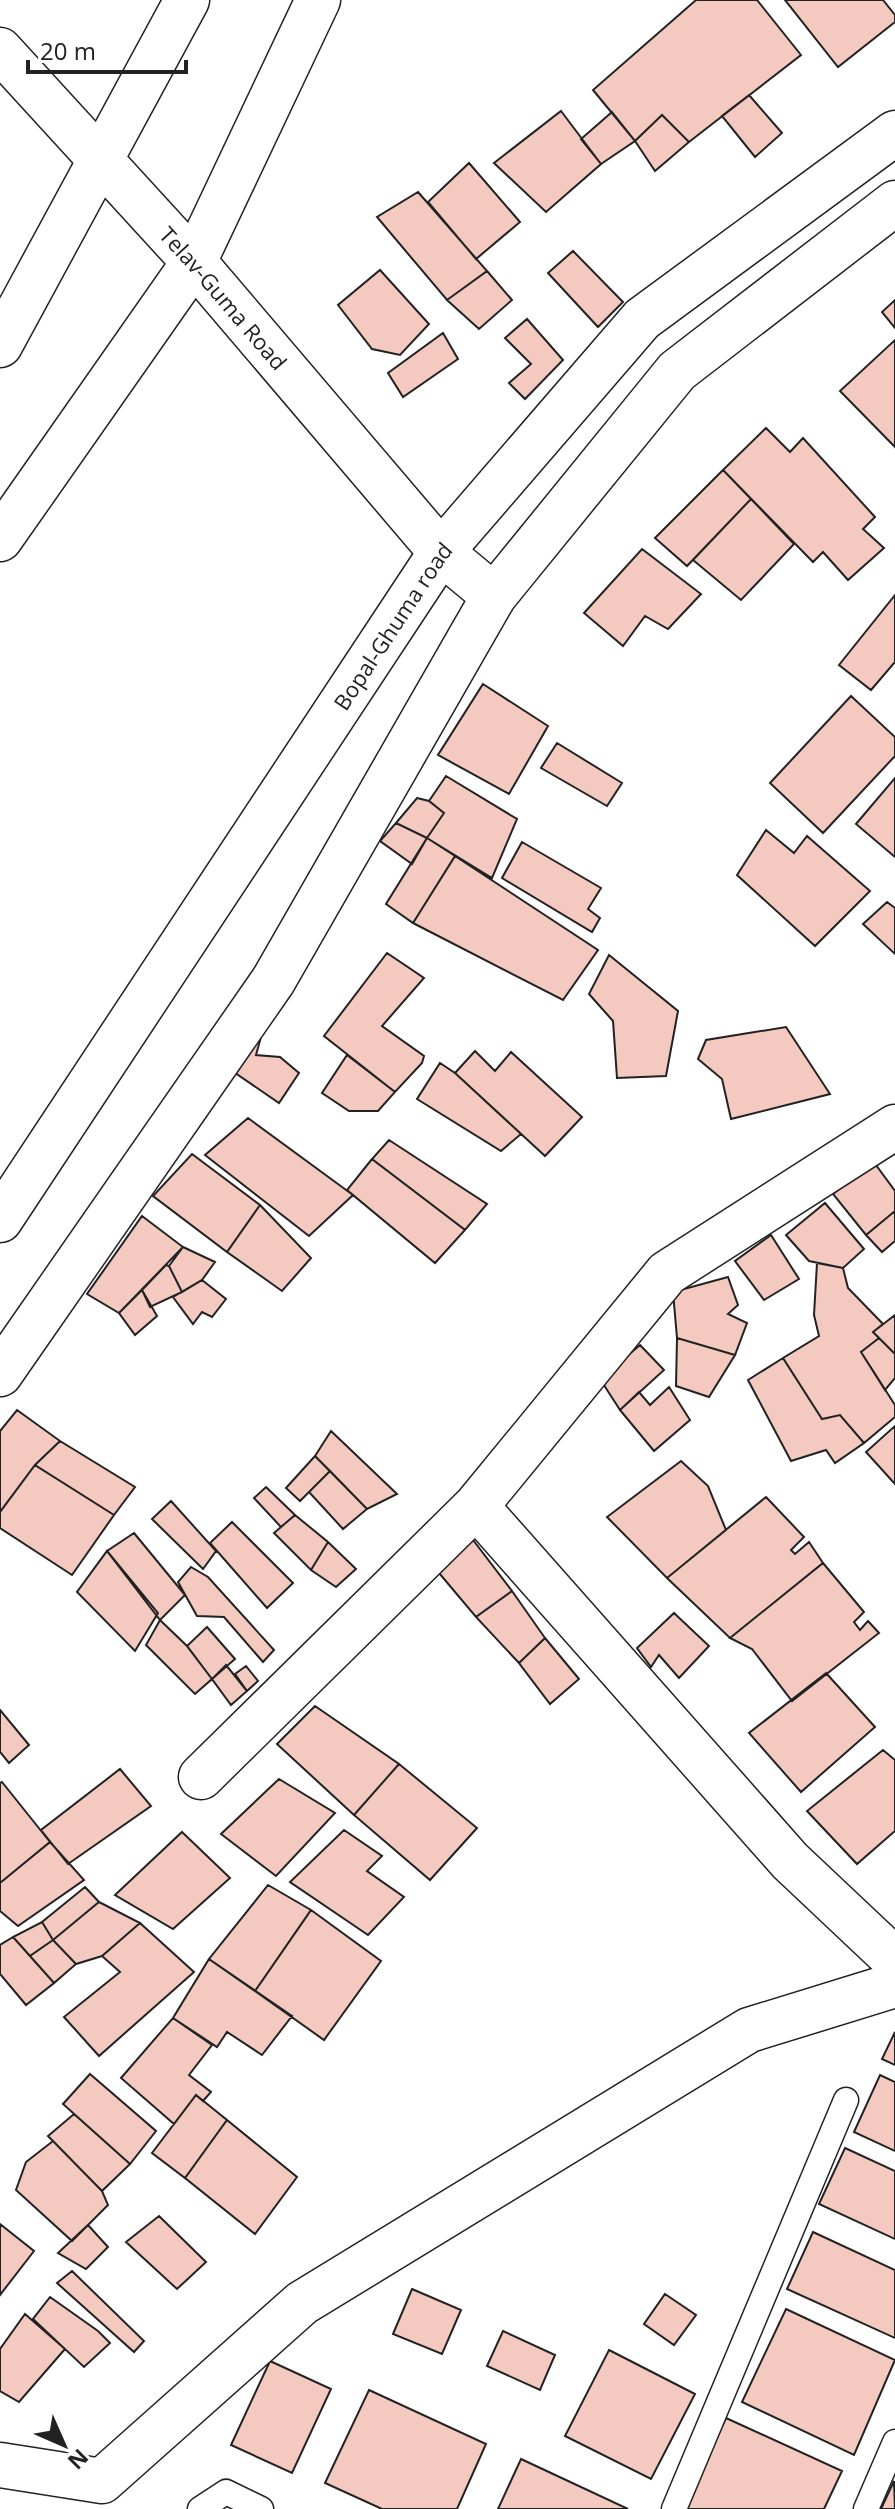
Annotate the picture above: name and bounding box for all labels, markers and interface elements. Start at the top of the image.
scale bar [28,24,186,74]
text: 20 m [40,34,96,67]
street label: Telav-Guma Road [153,220,294,376]
street label: Bopal-Ghuma road [326,535,458,715]
north arrow [24,2405,104,2485]
text: N [62,2443,96,2477]

